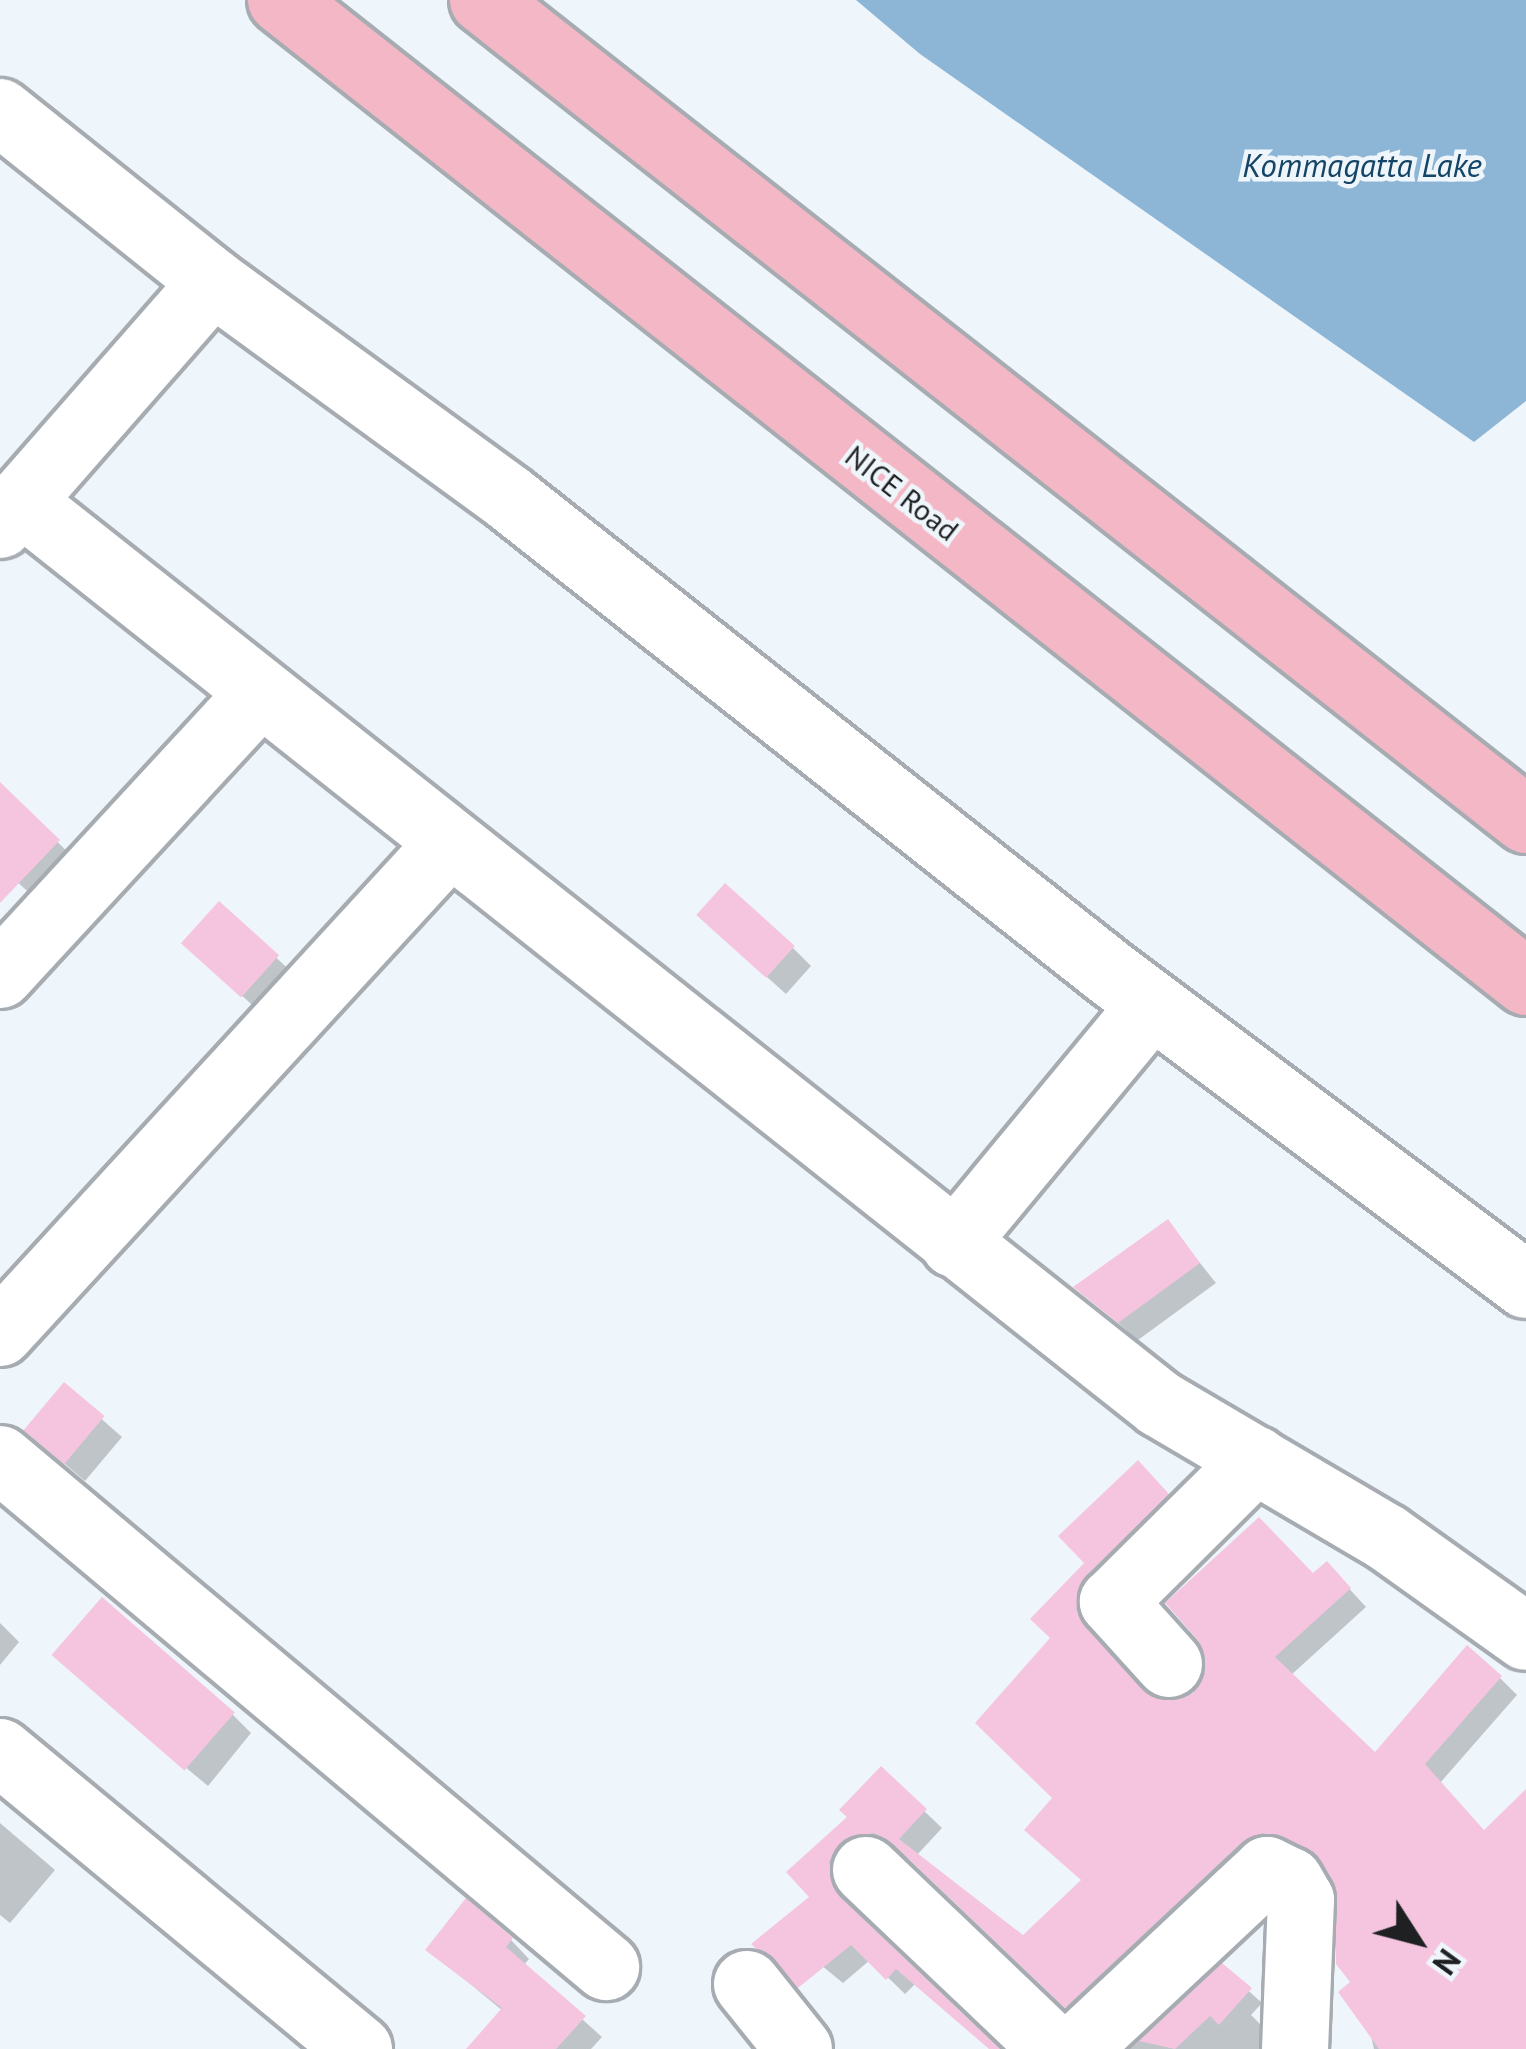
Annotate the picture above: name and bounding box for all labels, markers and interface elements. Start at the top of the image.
water label: Kommagatta Lake [1242,145,1482,185]
street label: NICE Road [838,438,966,548]
north arrow [1358,1881,1478,2001]
text: N [1424,1941,1471,1984]

